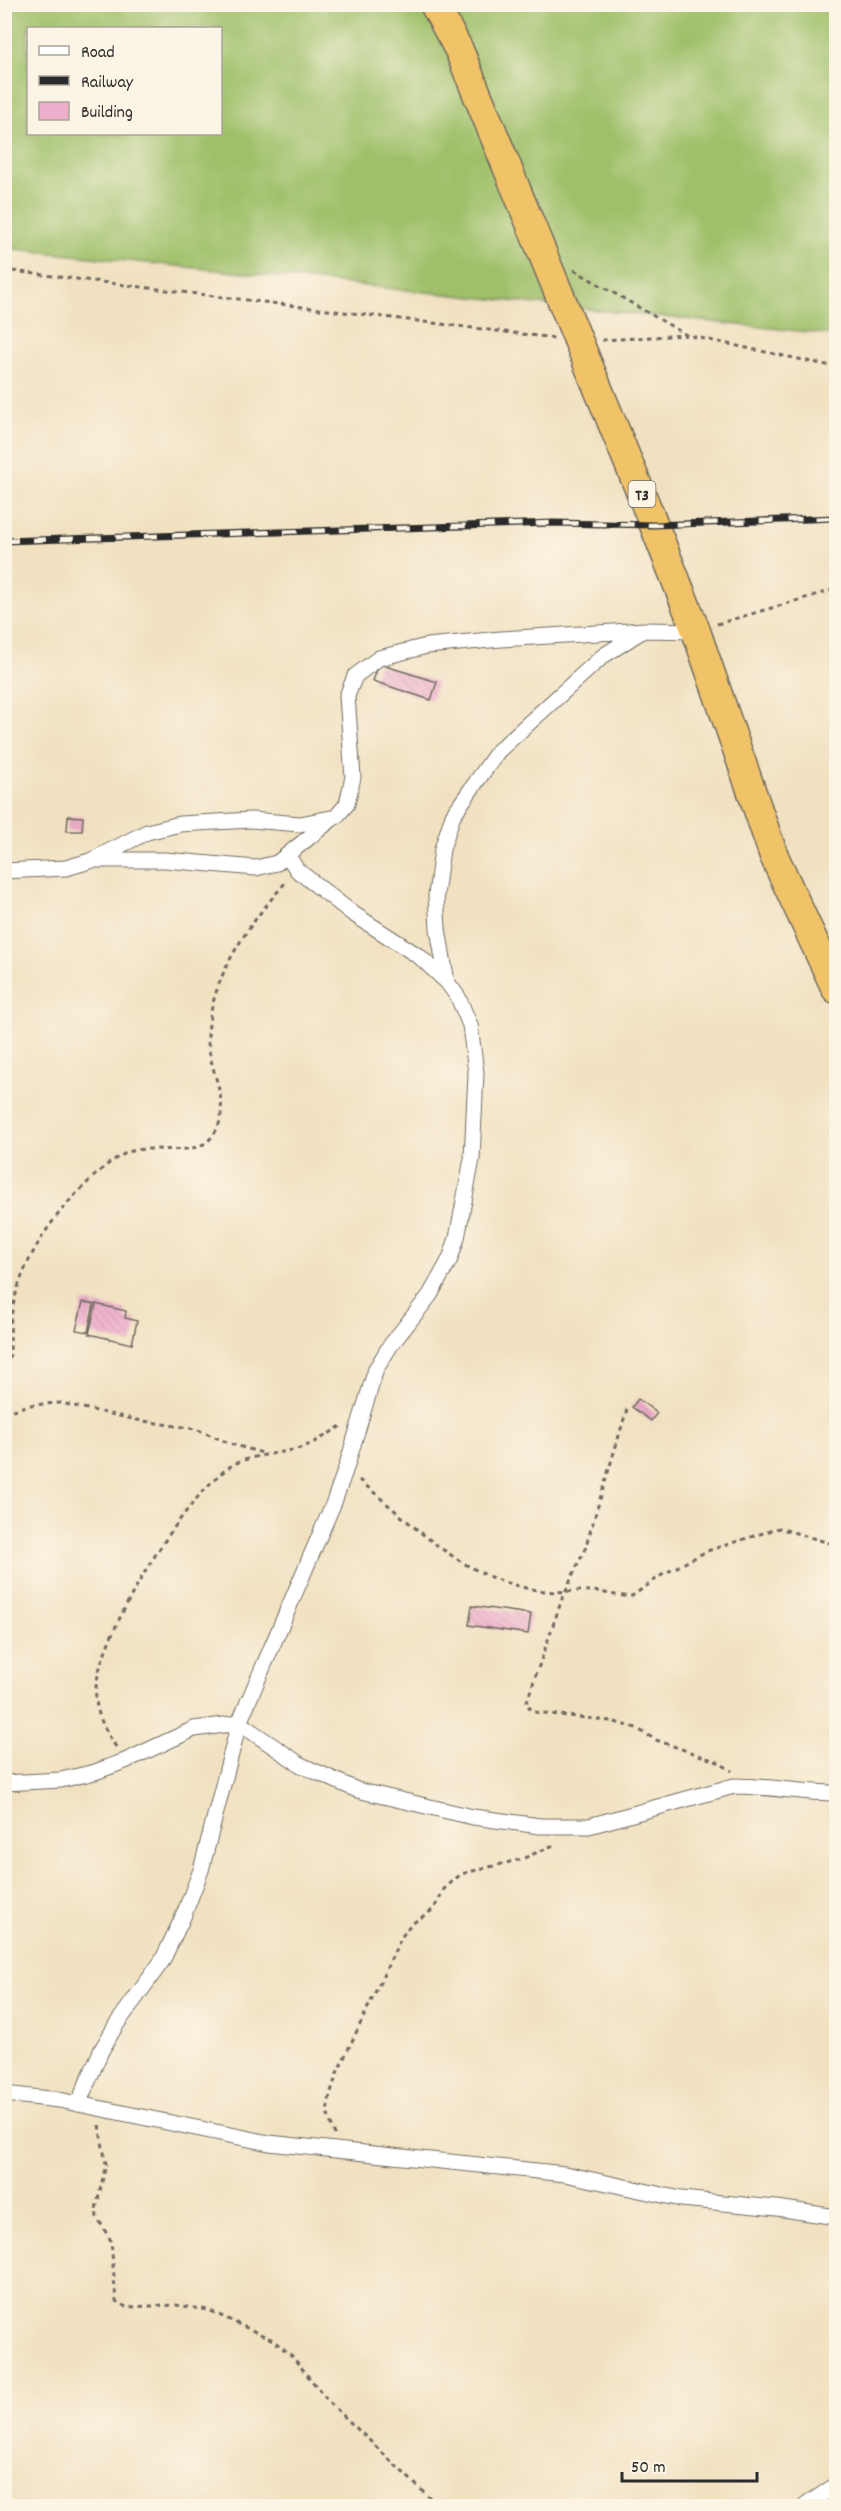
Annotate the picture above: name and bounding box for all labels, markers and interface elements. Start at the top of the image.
legend [27,27,222,135]
text: Road [81,41,115,66]
text: Railway [81,71,134,96]
text: Building [81,101,133,126]
road number: T3 [628,481,656,507]
scale bar [622,2445,757,2483]
text: 50 m [631,2456,666,2481]

